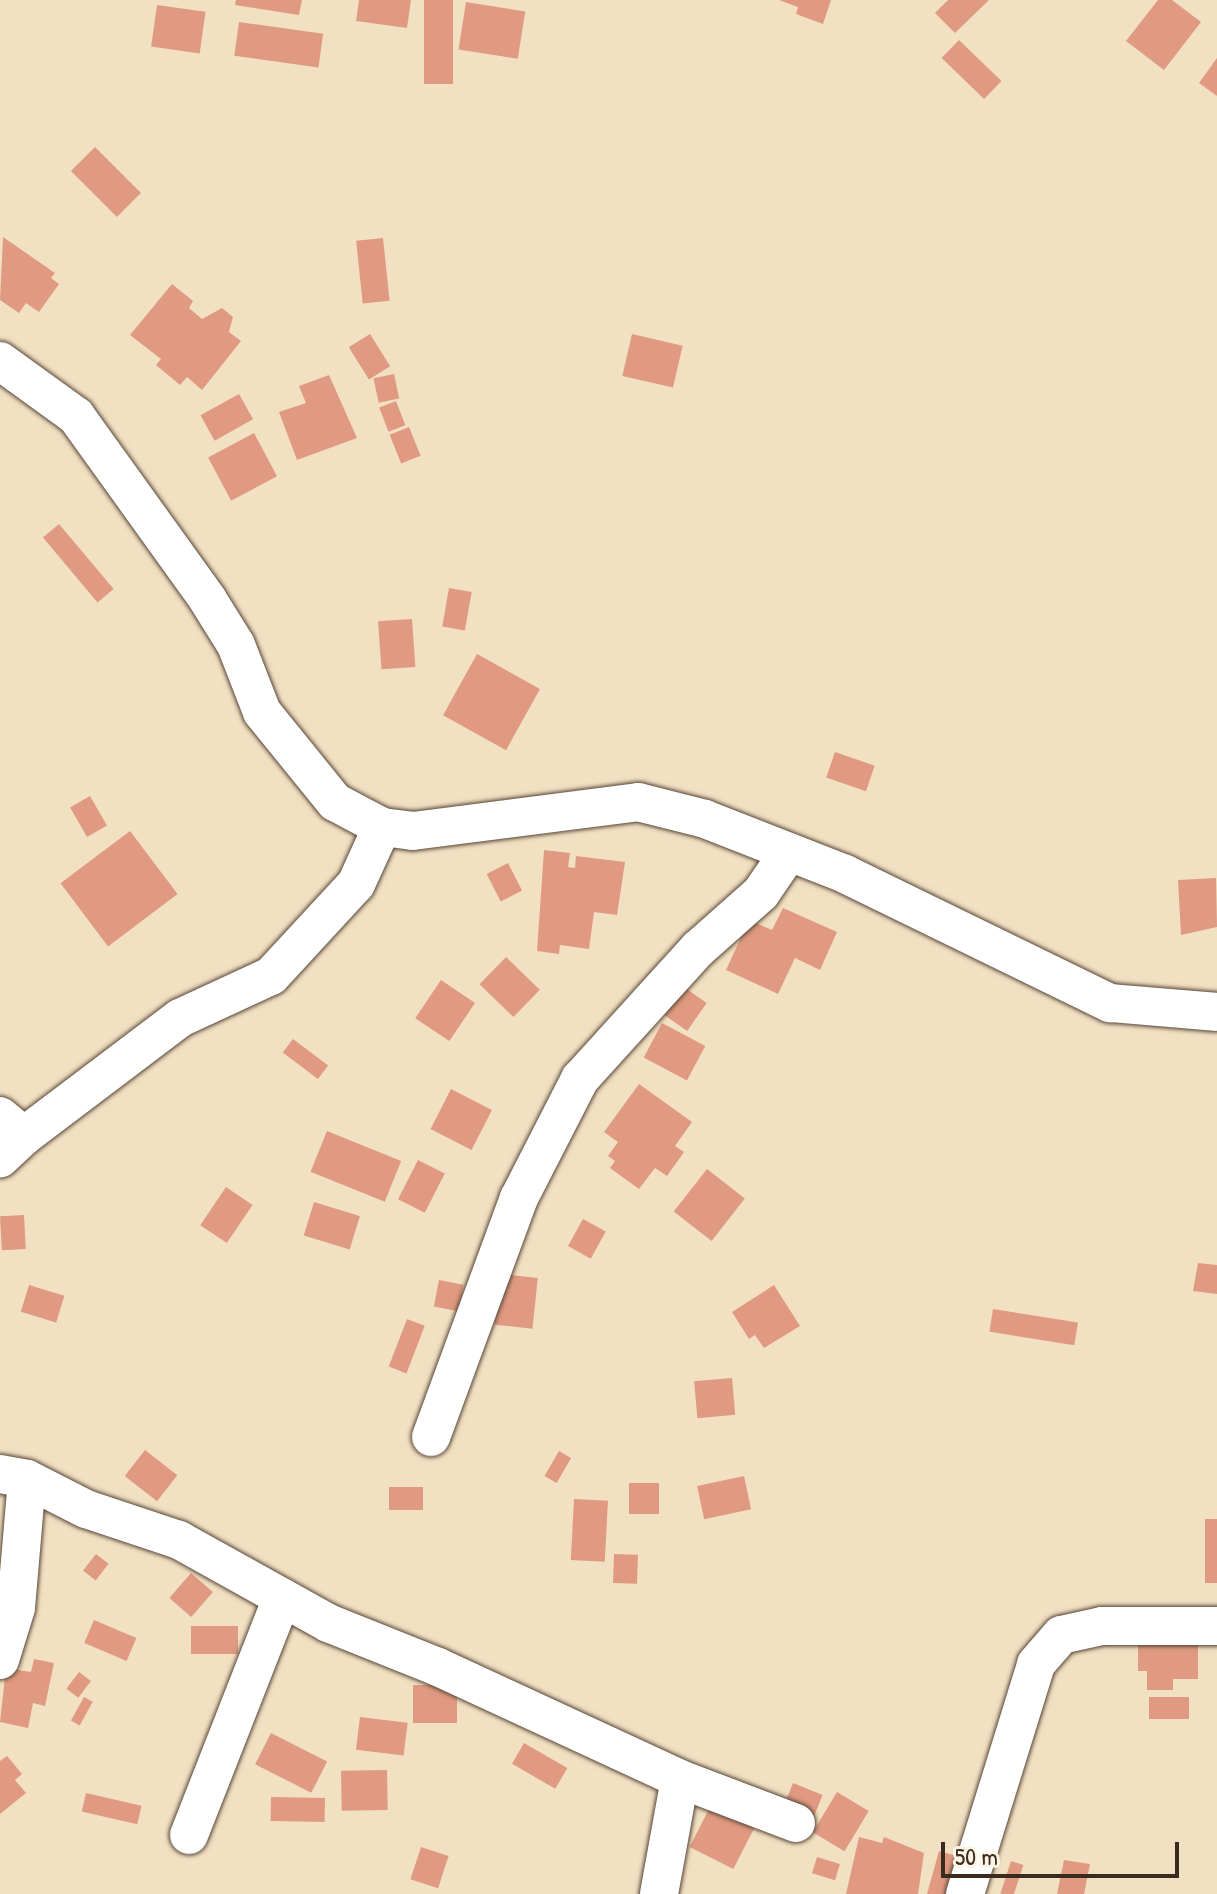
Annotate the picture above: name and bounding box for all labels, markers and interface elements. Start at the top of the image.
scale bar [945,1826,1183,1876]
text: 50 m [955,1840,998,1872]

